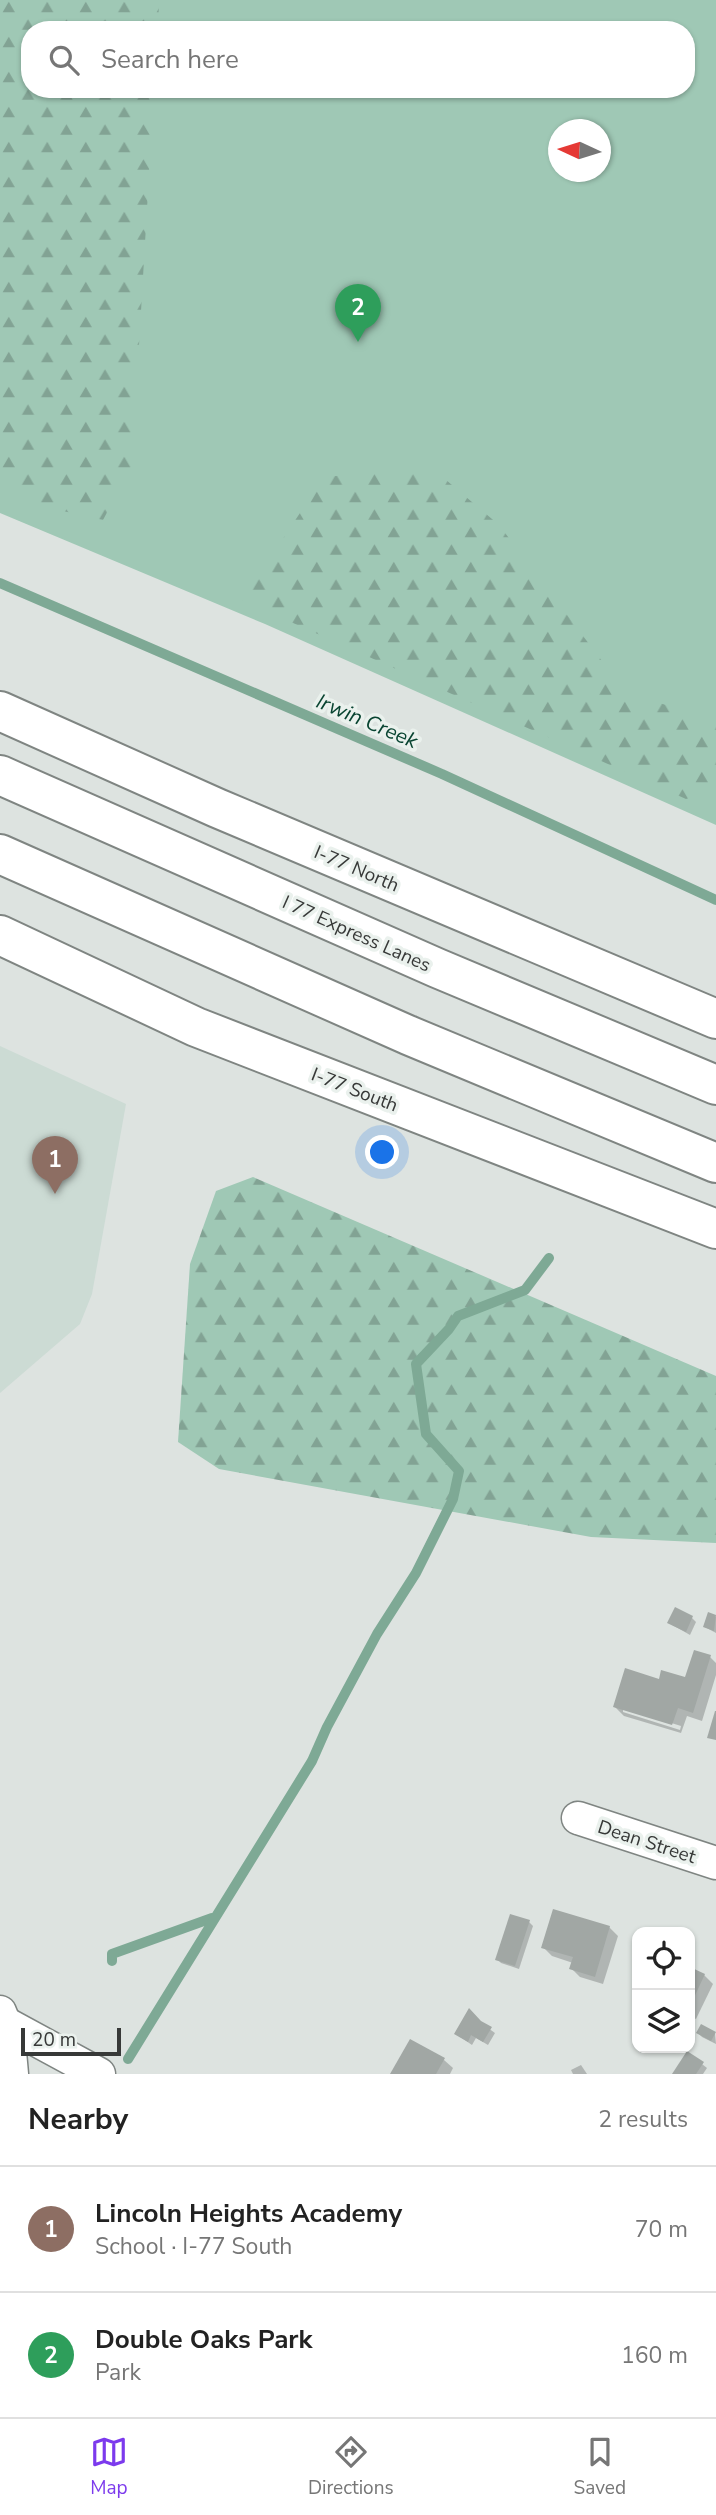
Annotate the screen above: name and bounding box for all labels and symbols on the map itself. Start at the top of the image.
north arrow [548,119,611,182]
pin: 2 [335,284,381,342]
water label: Irwin Creek [312,687,423,755]
street label: I-77 North [310,839,403,898]
street label: I 77 Express Lanes [278,890,435,978]
street label: I-77 South [308,1061,402,1118]
your location [365,1135,399,1169]
pin: 1 [32,1136,78,1194]
street label: Dean Street [594,1814,699,1870]
scale bar [21,2025,121,2057]

